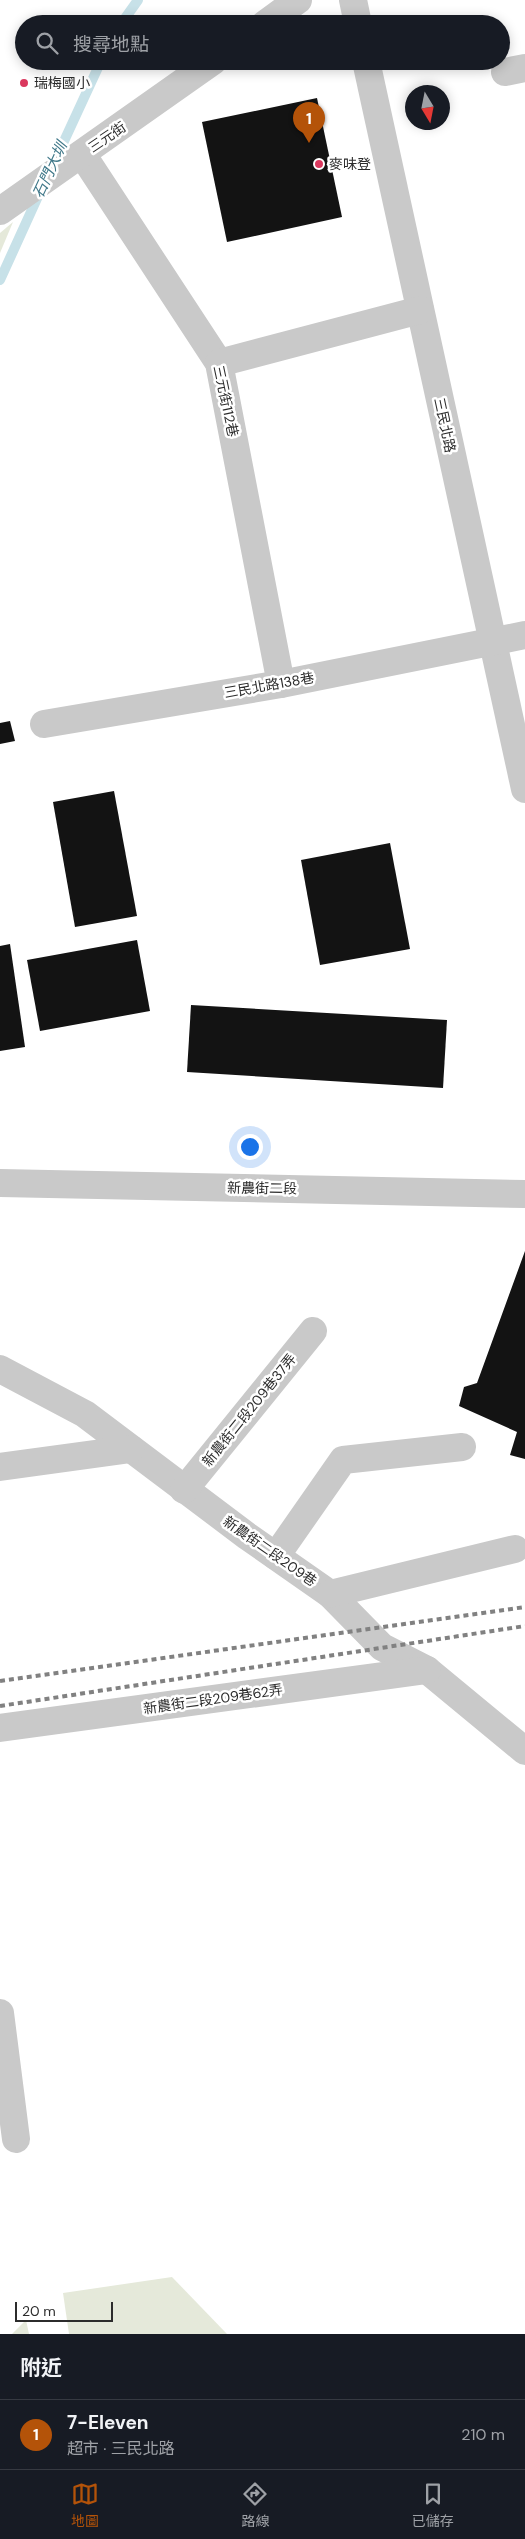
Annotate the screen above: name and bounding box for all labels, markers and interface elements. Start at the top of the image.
search box [15,15,510,70]
icon: search [33,29,61,57]
text: 搜尋地點 [73,32,149,57]
place label: 瑞梅國小 [34,74,90,92]
marker: 瑞梅國小 [18,77,30,89]
north arrow [405,85,450,130]
pin: 1 [293,102,325,143]
street label: 三元街 [85,118,129,156]
water label: 石門大圳 [28,137,73,201]
place label: 麥味登 [329,155,371,173]
marker: 麥味登 [313,158,325,170]
street label: 三元街112巷 [210,364,242,438]
street label: 三民北路 [430,396,460,454]
street label: 三民北路138巷 [223,668,315,702]
your location [237,1134,263,1160]
street label: 新農街二段 [227,1178,297,1198]
street label: 新農街二段209巷37弄 [198,1350,300,1470]
street label: 新農街二段209巷 [220,1512,320,1590]
street label: 新農街二段209巷62弄 [142,1680,284,1718]
scale bar [15,2299,112,2322]
text: 20 m [22,2302,56,2320]
text: 附近 [20,2354,62,2382]
text: 7-Eleven [67,2410,149,2435]
text: 1 [33,2424,39,2445]
text: 210 m [461,2424,505,2445]
text: 超市 · 三民北路 [67,2438,175,2459]
tab: 地圖 [71,2480,99,2530]
tab: 路線 [241,2480,269,2530]
tab: 已儲存 [412,2480,454,2530]

